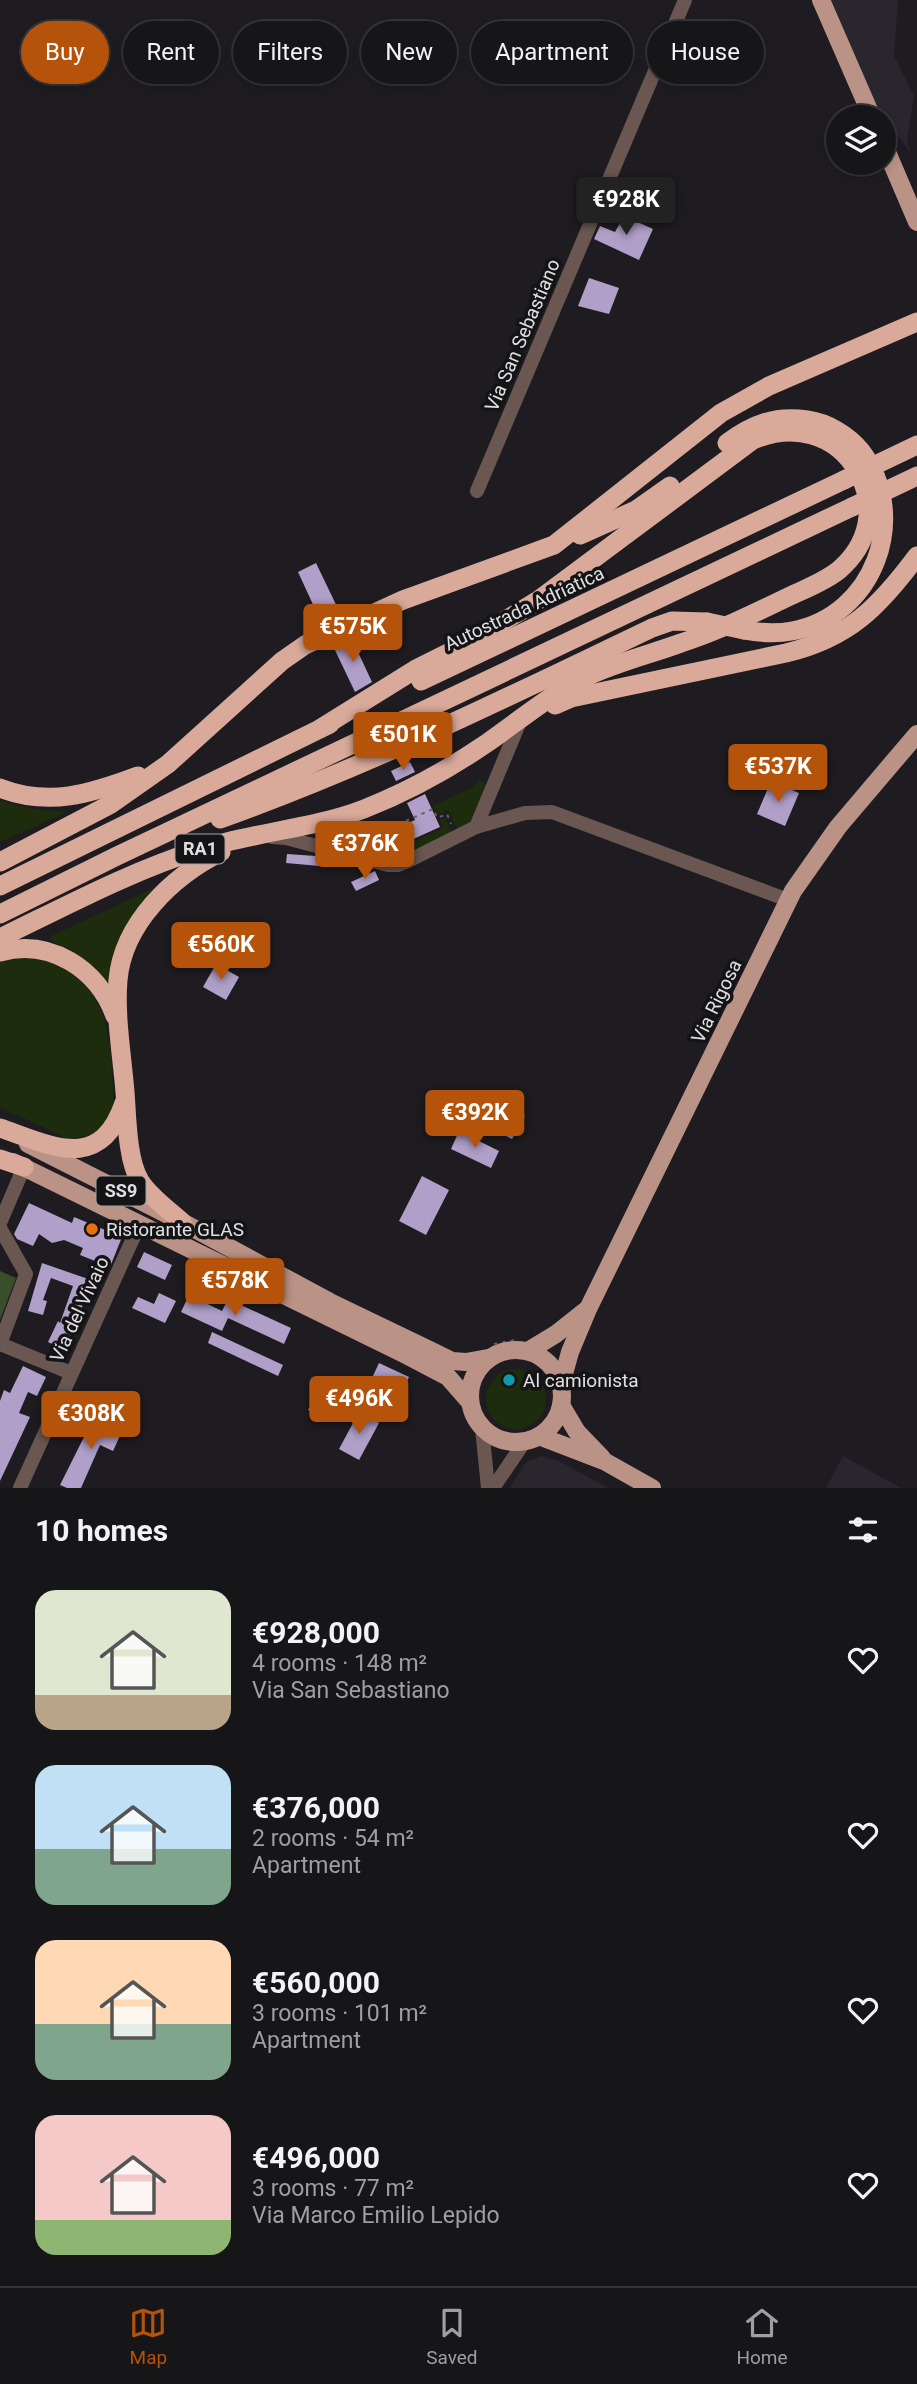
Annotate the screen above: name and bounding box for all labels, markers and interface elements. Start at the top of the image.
chip: Buy [21,21,109,84]
chip: Rent [123,21,219,84]
chip: Filters [233,21,347,84]
chip: New [361,21,457,84]
chip: Apartment [471,21,633,84]
chip: House [647,21,764,84]
map controls [826,105,896,175]
button: layers [826,105,896,175]
pin: €928K [577,177,675,237]
text: €928K [592,186,660,213]
street label: Via San Sebastiano [480,256,565,415]
street label: Autostrada Adriatica [441,561,608,656]
pin: €575K [304,604,402,664]
text: €575K [319,613,387,640]
pin: €501K [354,712,452,772]
text: €501K [369,721,437,748]
pin: €537K [729,744,827,804]
text: €537K [744,753,812,780]
pin: €376K [316,822,414,881]
text: €376K [331,830,399,857]
road number: RA1 [176,834,224,864]
pin: €560K [172,922,270,982]
text: €560K [187,931,255,958]
street label: Via Rigosa [686,956,746,1047]
pin: €392K [426,1090,524,1150]
text: €392K [441,1099,509,1126]
road number: SS9 [96,1176,146,1206]
place label: Ristorante GLAS [106,1218,244,1241]
marker: Ristorante GLAS [84,1221,100,1237]
street label: Via del Vivaio [45,1253,114,1365]
pin: €578K [186,1258,284,1318]
text: €578K [201,1267,269,1294]
place label: Al camionista [523,1369,639,1392]
marker: Al camionista [501,1372,517,1388]
pin: €496K [310,1376,408,1436]
text: €496K [325,1385,393,1412]
pin: €308K [42,1392,140,1451]
text: €308K [57,1400,125,1427]
icon: filters [844,1511,882,1549]
text: 10 homes [35,1513,168,1548]
text: €928,000 [252,1615,380,1650]
icon: home [91,1618,175,1702]
icon: heart [844,1641,882,1679]
text: 4 rooms · 148 m² [252,1650,427,1677]
text: Via San Sebastiano [252,1677,450,1704]
text: €376,000 [252,1790,380,1825]
icon: home [91,1793,175,1877]
icon: heart [844,1816,882,1854]
text: 2 rooms · 54 m² [252,1825,414,1852]
text: Apartment [252,1852,361,1879]
text: €560,000 [252,1965,380,2000]
icon: home [91,1968,175,2052]
icon: heart [844,1991,882,2029]
text: 3 rooms · 101 m² [252,2000,427,2027]
text: Apartment [252,2027,361,2054]
text: €496,000 [252,2140,380,2175]
icon: home [91,2143,175,2227]
icon: heart [844,2166,882,2204]
text: 3 rooms · 77 m² [252,2175,414,2202]
text: Via Marco Emilio Lepido [252,2202,500,2229]
tab: Map [129,2304,167,2369]
tab: Saved [426,2304,478,2369]
tab: Home [736,2304,788,2369]

